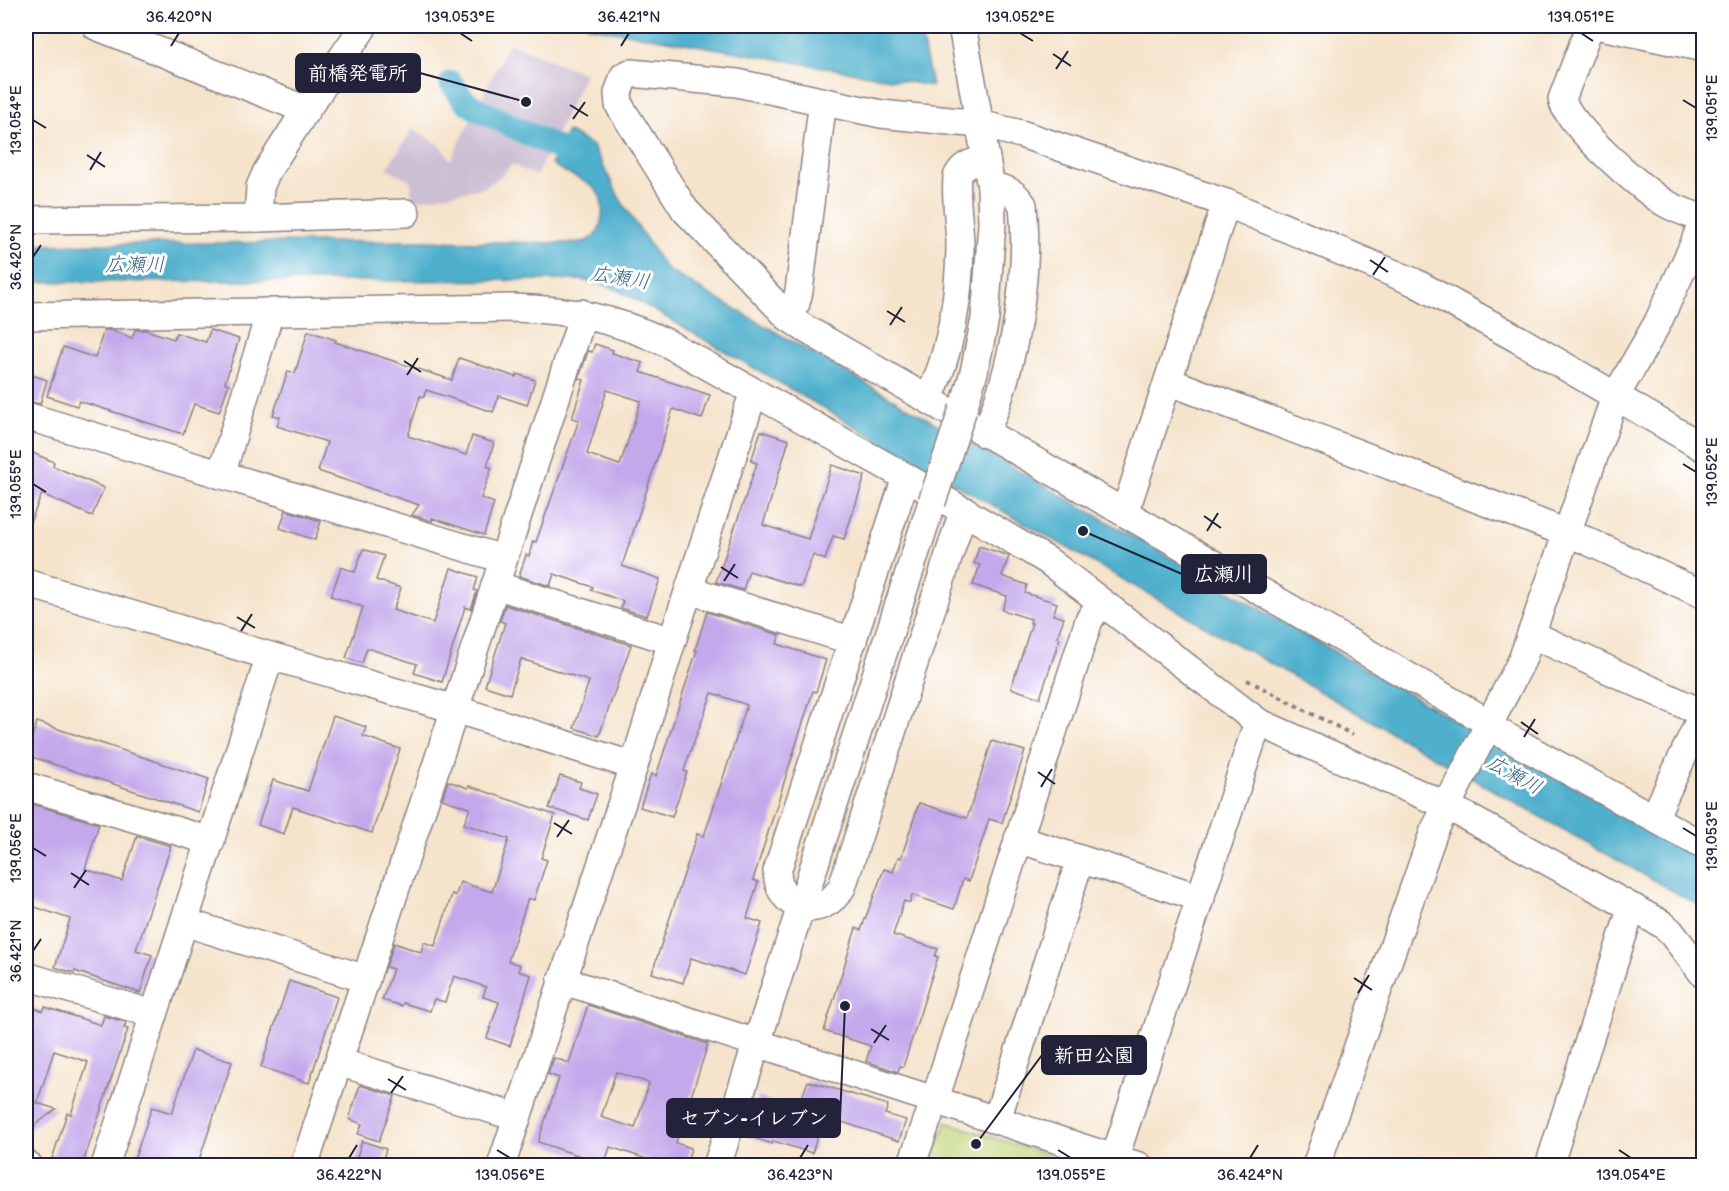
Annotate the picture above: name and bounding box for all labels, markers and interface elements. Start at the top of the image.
text: 36.420°N [146,8,212,27]
text: 139.053°E [425,8,495,27]
text: 36.421°N [597,8,661,27]
text: 139.052°E [985,8,1055,27]
text: 139.051°E [1548,8,1614,27]
callout: 前橋発電所 [296,54,420,92]
text: 前橋発電所 [308,62,408,86]
text: 139.051°E [1703,75,1722,141]
text: 139.054°E [7,85,26,155]
text: 36.420°N [7,224,26,290]
water label: 広瀬川 [105,253,165,277]
water label: 広瀬川 [588,261,652,295]
text: 139.052°E [1703,437,1722,507]
text: 139.055°E [7,449,26,519]
callout: 広瀬川 [1182,555,1266,593]
text: 広瀬川 [1194,563,1254,587]
water label: 広瀬川 [1482,750,1546,800]
text: 139.053°E [1703,801,1722,871]
text: 139.056°E [7,813,26,883]
text: 36.421°N [7,919,26,983]
callout: 新田公園 [1042,1036,1146,1074]
text: 新田公園 [1054,1044,1134,1068]
callout: セブン-イレブン [667,1099,840,1137]
text: セブン-イレブン [680,1107,828,1131]
text: 36.422°N [316,1166,382,1185]
text: 139.056°E [475,1166,545,1185]
text: 36.423°N [767,1166,833,1185]
text: 139.055°E [1036,1166,1106,1185]
text: 36.424°N [1217,1166,1283,1185]
text: 139.054°E [1596,1166,1666,1185]

